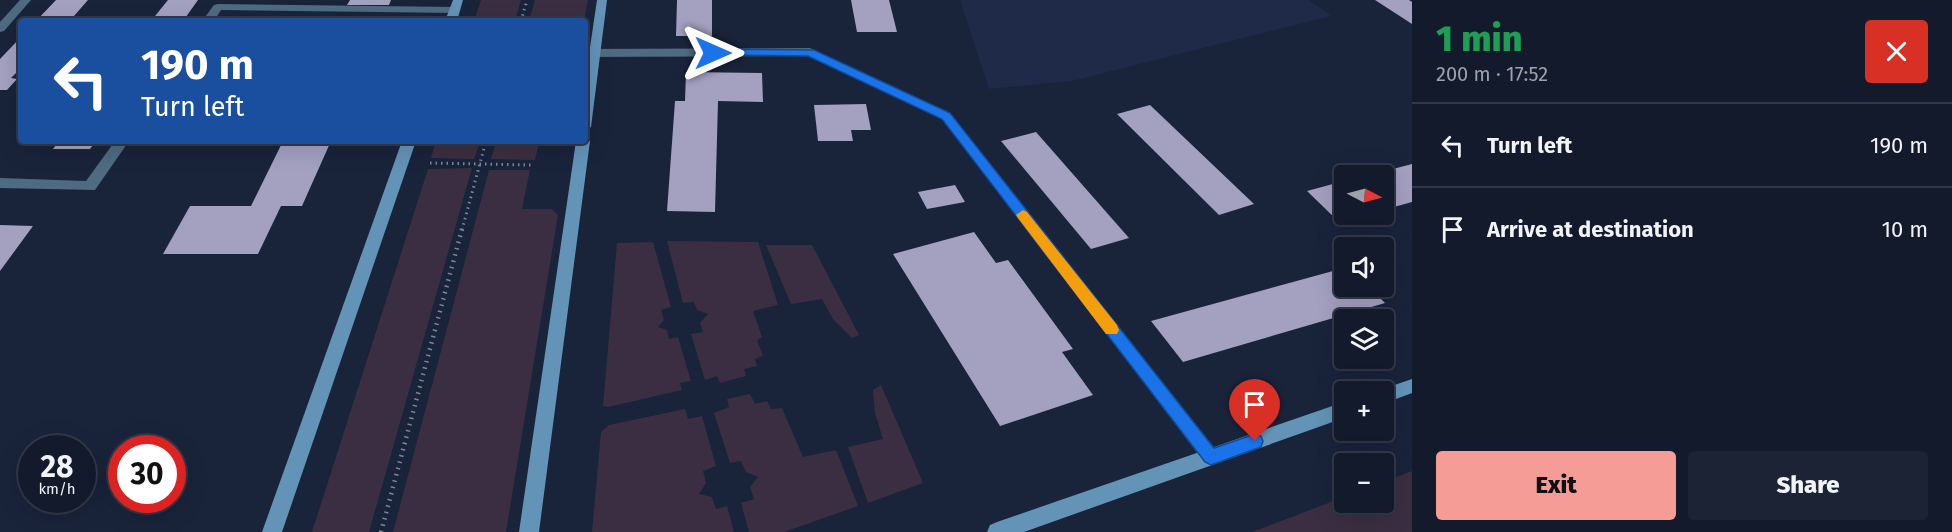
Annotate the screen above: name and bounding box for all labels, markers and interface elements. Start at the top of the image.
text: 1 min [1436,17,1522,61]
button: close [1865,20,1928,83]
position arrow [681,21,745,85]
text: 190 m [141,40,254,90]
icon: left [42,42,120,120]
text: 200 m · 17:52 [1436,62,1548,86]
text: Turn left [141,91,244,123]
icon: left [1436,129,1469,162]
text: Turn left [1487,132,1572,159]
text: 190 m [1870,132,1928,159]
north arrow [1334,165,1394,225]
map controls [1334,165,1394,513]
icon: arrive [1436,213,1469,246]
text: Arrive at destination [1487,216,1694,243]
text: 10 m [1882,216,1928,243]
button: sound [1334,237,1394,297]
button: layers [1334,309,1394,369]
pin [1229,379,1280,441]
button: + [1334,381,1394,441]
icon: arrive [1238,388,1271,421]
speed limit sign: 30 [108,435,186,513]
text: 28 [41,449,73,485]
button: Exit [1436,451,1676,520]
button: Share [1688,451,1928,520]
button: − [1334,453,1394,513]
text: km/h [38,480,76,498]

